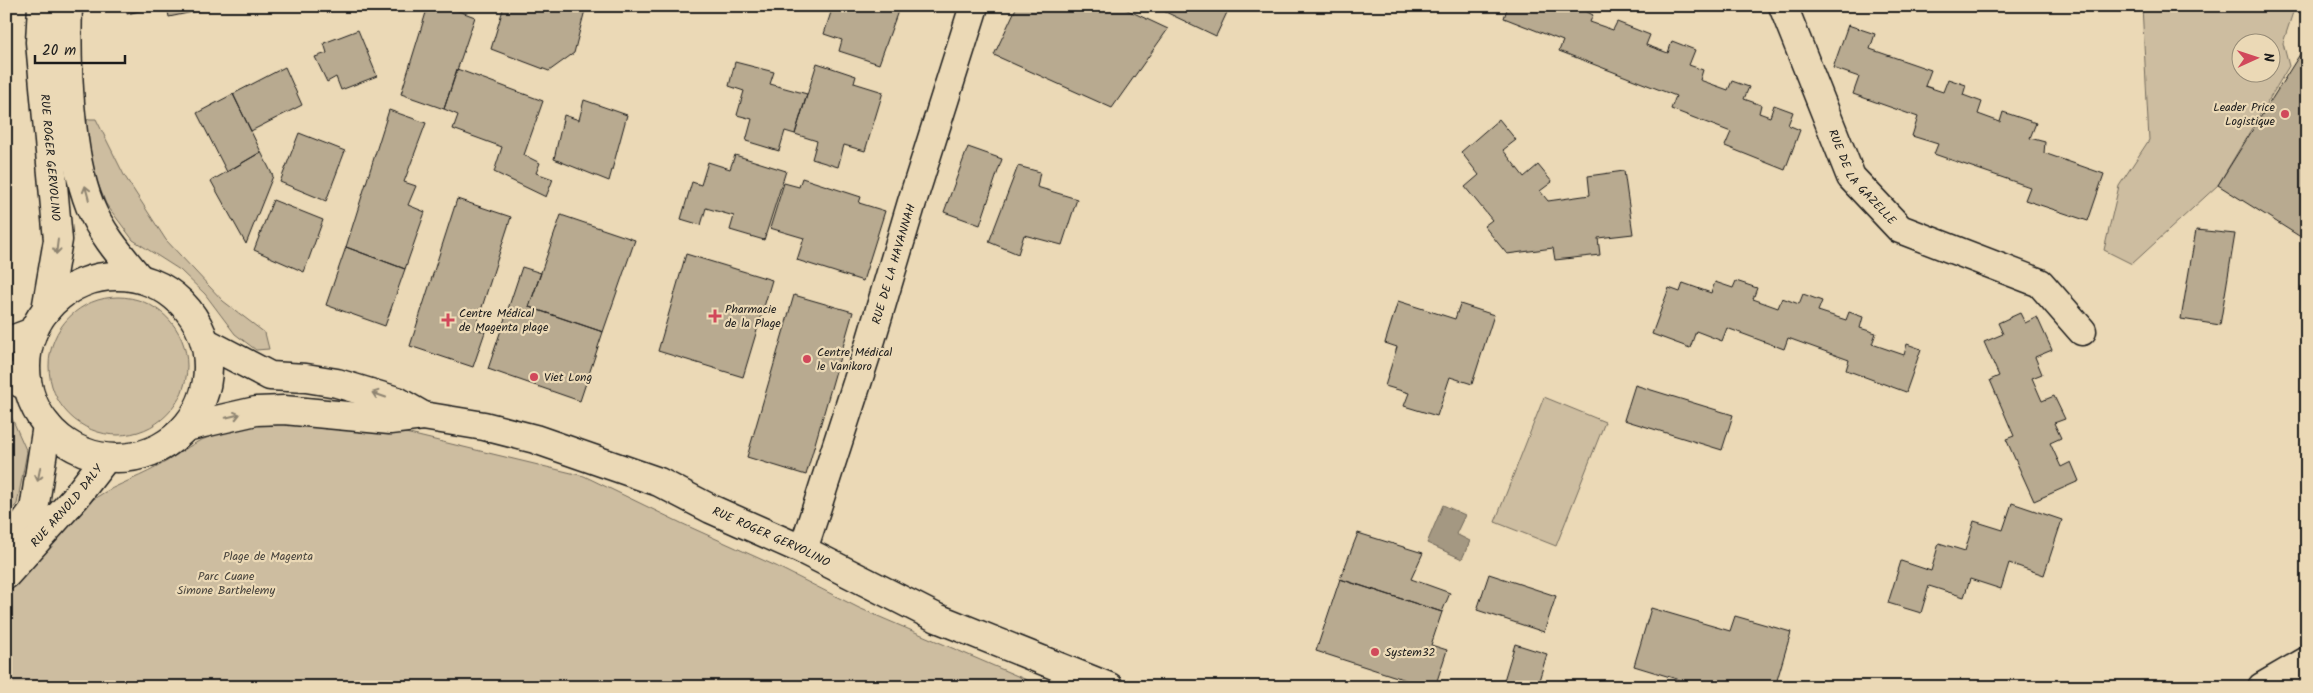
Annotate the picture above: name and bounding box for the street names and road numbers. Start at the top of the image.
street label: RUE ROGER GERVOLINO [35,93,66,222]
street label: RUE DE LA GAZELLE [1823,126,1902,230]
street label: RUE DE LA HAVANNAH [867,201,920,327]
street label: RUE ARNOLD DALY [26,459,108,551]
street label: RUE ROGER GERVOLINO [709,501,834,572]

